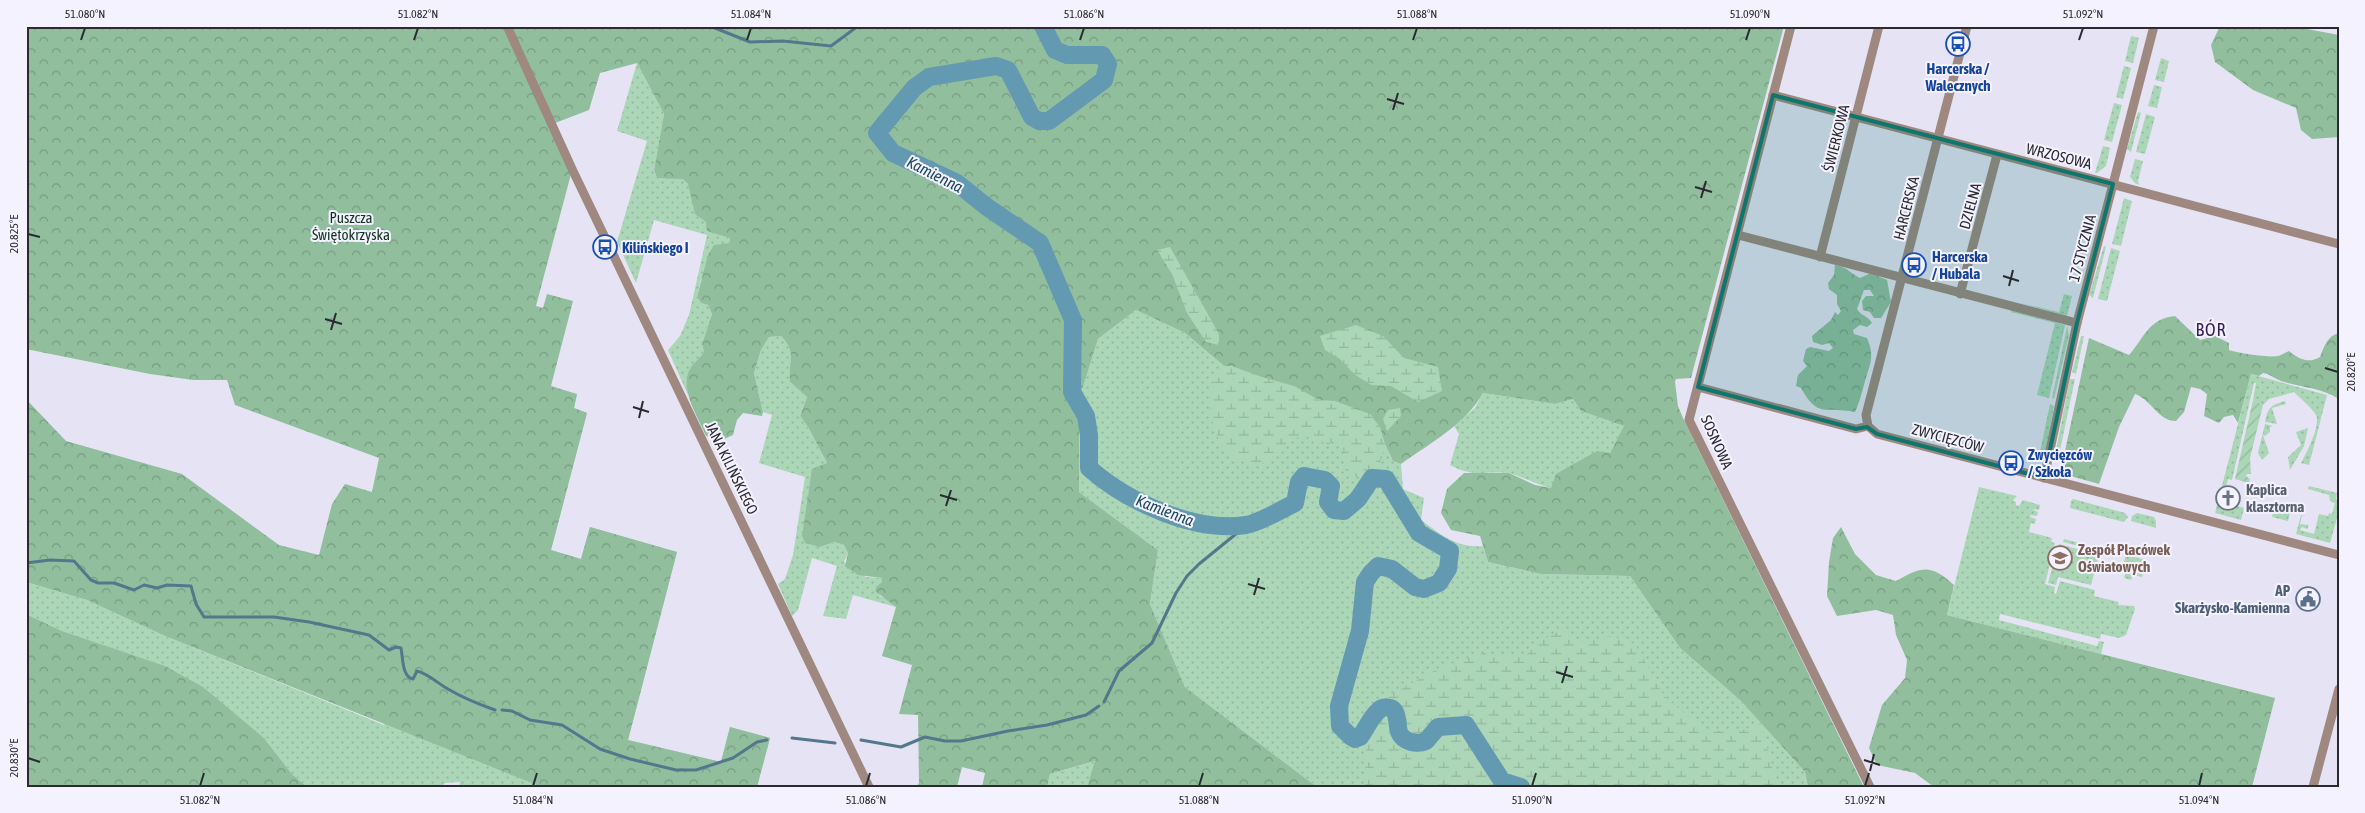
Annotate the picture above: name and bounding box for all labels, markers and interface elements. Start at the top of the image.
text: 51.080°N [65,7,105,21]
text: 51.082°N [398,7,438,21]
text: 51.084°N [731,7,771,21]
text: 51.086°N [1064,7,1104,21]
text: 51.088°N [1397,7,1437,21]
text: 51.090°N [1730,7,1770,21]
text: 51.092°N [2063,7,2103,21]
bus stop icon: Harcerska / Walecznych [1945,31,1971,57]
place label: Harcerska / Walecznych [1924,60,1991,94]
street label: ŚWIERKOWA [1819,102,1853,173]
street label: WRZOSOWA [2025,140,2094,172]
water label: Kamienna [904,152,966,196]
street label: HARCERSKA [1890,174,1922,242]
street label: DZIELNA [1956,180,1984,231]
park label: Puszcza Świętokrzyska [312,209,390,243]
street label: 17 STYCZNIA [2065,212,2099,283]
text: 20.825°E [7,215,21,253]
bus stop icon: Kilińskiego I [592,234,618,260]
place label: Kilińskiego I [622,239,689,256]
place label: Harcerska / Hubala [1932,248,1988,282]
bus stop icon: Harcerska / Hubala [1901,252,1927,278]
district label: BÓR [2195,319,2227,340]
text: 20.820°E [2344,353,2358,391]
street label: SOSNOWA [1698,413,1737,472]
street label: JANA KILIŃSKIEGO [702,419,762,517]
street label: ZWYCIĘZCÓW [1910,420,1986,456]
place label: Zwycięzców / Szkoła [2028,446,2092,480]
bus stop icon: Zwycięzców / Szkoła [1998,450,2024,476]
place label: Kaplica klasztorna [2246,481,2304,515]
church icon: Kaplica klasztorna [2215,485,2241,511]
water label: Kamienna [1134,491,1197,529]
place label: Zespół Placówek Oświatowych [2078,541,2170,575]
school or university icon: Zespół Placówek Oświatowych [2047,545,2073,571]
place label: AP Skarżysko-Kamienna [2175,582,2291,616]
public building icon: AP Skarżysko-Kamienna [2295,586,2321,612]
text: 20.830°E [7,739,21,777]
text: 51.082°N [180,793,220,807]
text: 51.084°N [513,793,553,807]
text: 51.086°N [846,793,886,807]
text: 51.088°N [1179,793,1219,807]
text: 51.090°N [1512,793,1552,807]
text: 51.092°N [1845,793,1885,807]
text: 51.094°N [2179,793,2219,807]

